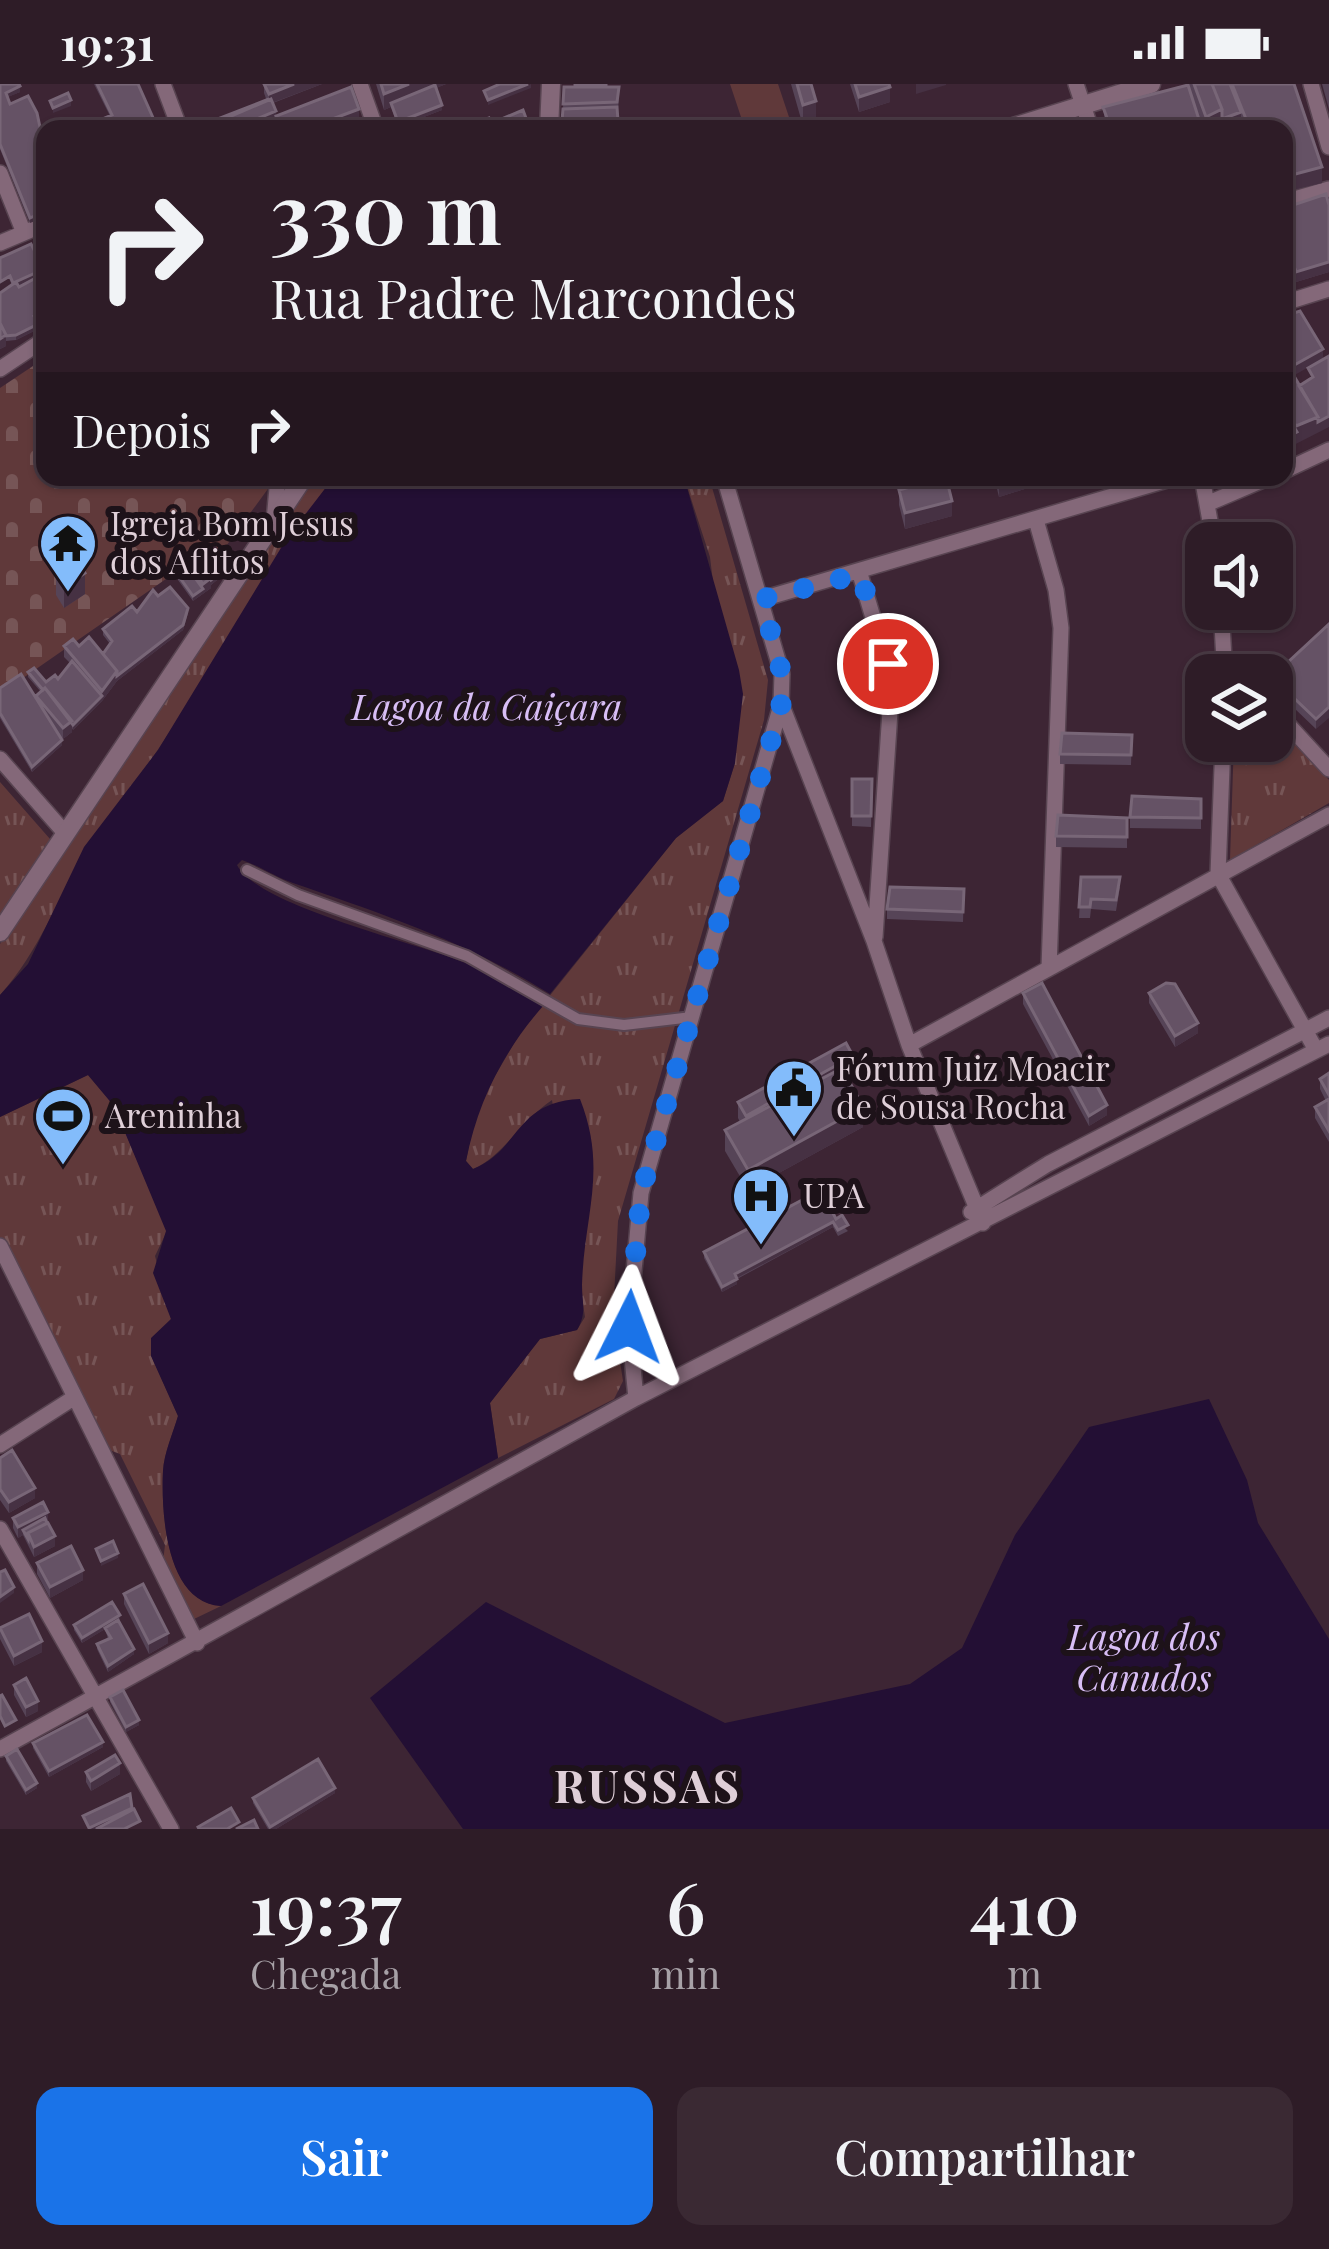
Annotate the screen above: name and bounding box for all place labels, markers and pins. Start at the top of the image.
place label: Igreja Bom Jesus dos Aflitos [110,500,354,582]
temple icon: Igreja Bom Jesus dos Aflitos [37,512,99,594]
pin [837,613,939,715]
place label: Fórum Juiz Moacir de Sousa Rocha [836,1045,1110,1127]
public building icon: Fórum Juiz Moacir de Sousa Rocha [763,1057,825,1139]
sports icon: Areninha [32,1085,94,1167]
place label: Areninha [104,1092,242,1136]
hospital icon: UPA [730,1165,792,1247]
place label: UPA [803,1172,864,1216]

